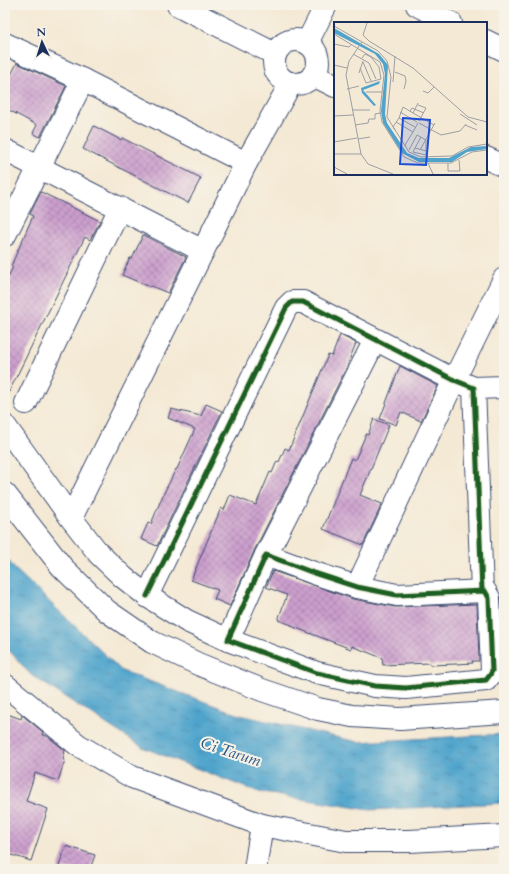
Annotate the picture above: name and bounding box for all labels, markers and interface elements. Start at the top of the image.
north arrow [22,22,62,62]
inset map [334,22,487,175]
text: N [36,25,47,40]
water label: Ci Tarum [198,732,264,772]

